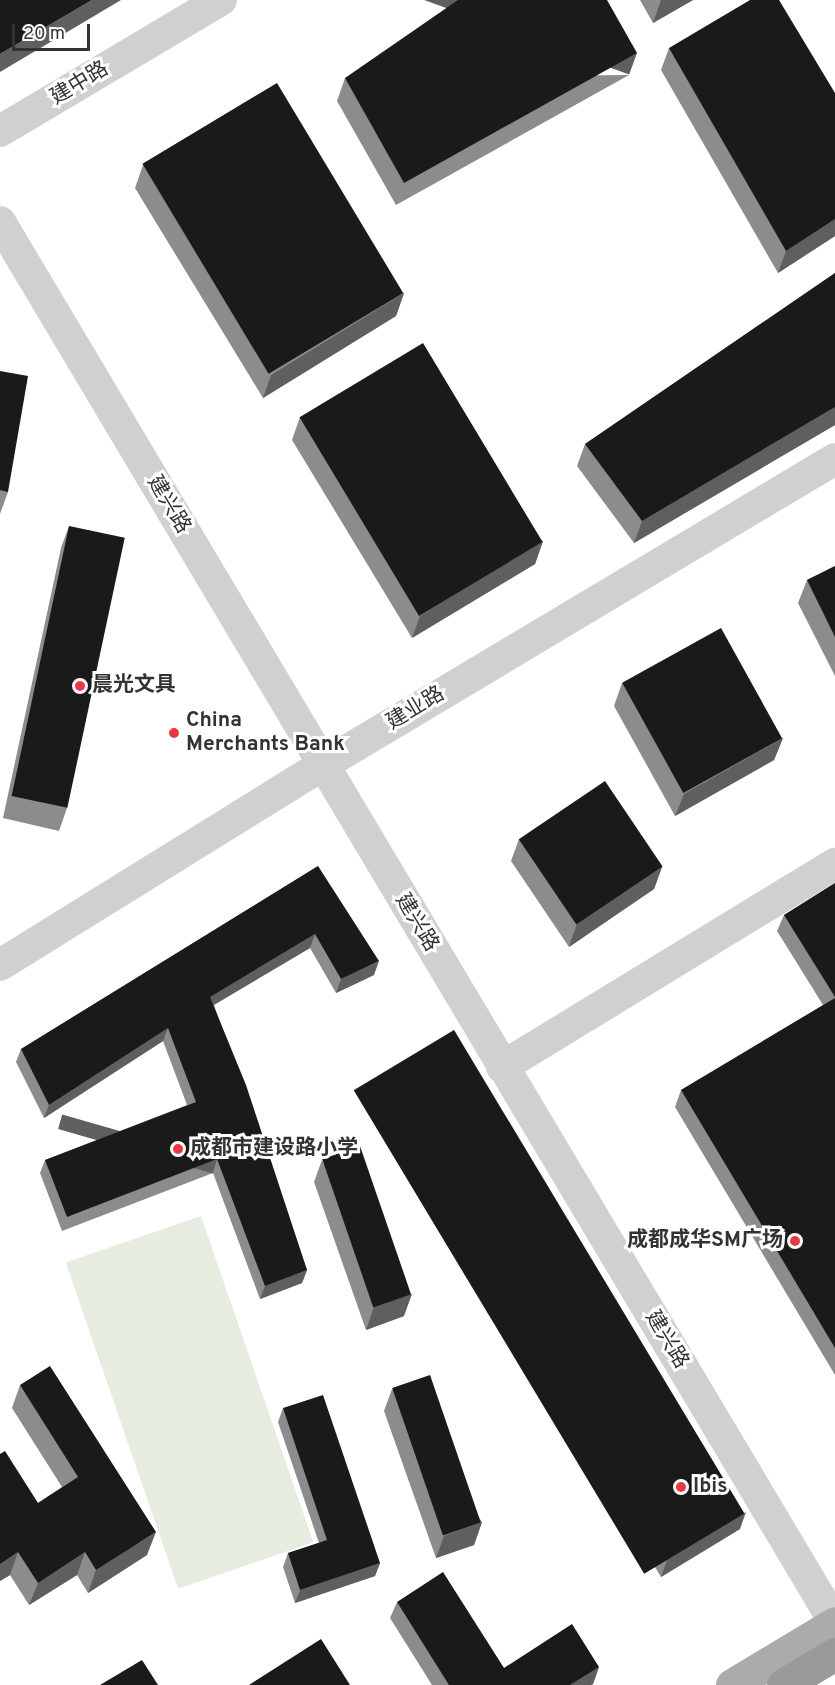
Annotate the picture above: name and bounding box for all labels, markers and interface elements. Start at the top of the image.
scale bar [15,12,93,50]
text: 20 m [23,23,65,46]
street label: 建中路 [47,57,113,111]
street label: 建兴路 [141,472,195,538]
place label: 晨光文具 [92,673,176,699]
marker: 晨光文具 [73,679,87,693]
street label: 建业路 [383,682,449,736]
place label: China Merchants Bank [186,708,345,758]
marker: China Merchants Bank [167,726,181,740]
street label: 建兴路 [389,890,443,956]
place label: 成都市建设路小学 [190,1136,358,1162]
marker: 成都市建设路小学 [171,1142,185,1156]
place label: 成都成华SM广场 [627,1228,783,1254]
marker: 成都成华SM广场 [788,1234,802,1248]
street label: 建兴路 [639,1307,693,1373]
place label: Ibis [693,1474,728,1500]
marker: Ibis [674,1480,688,1494]

